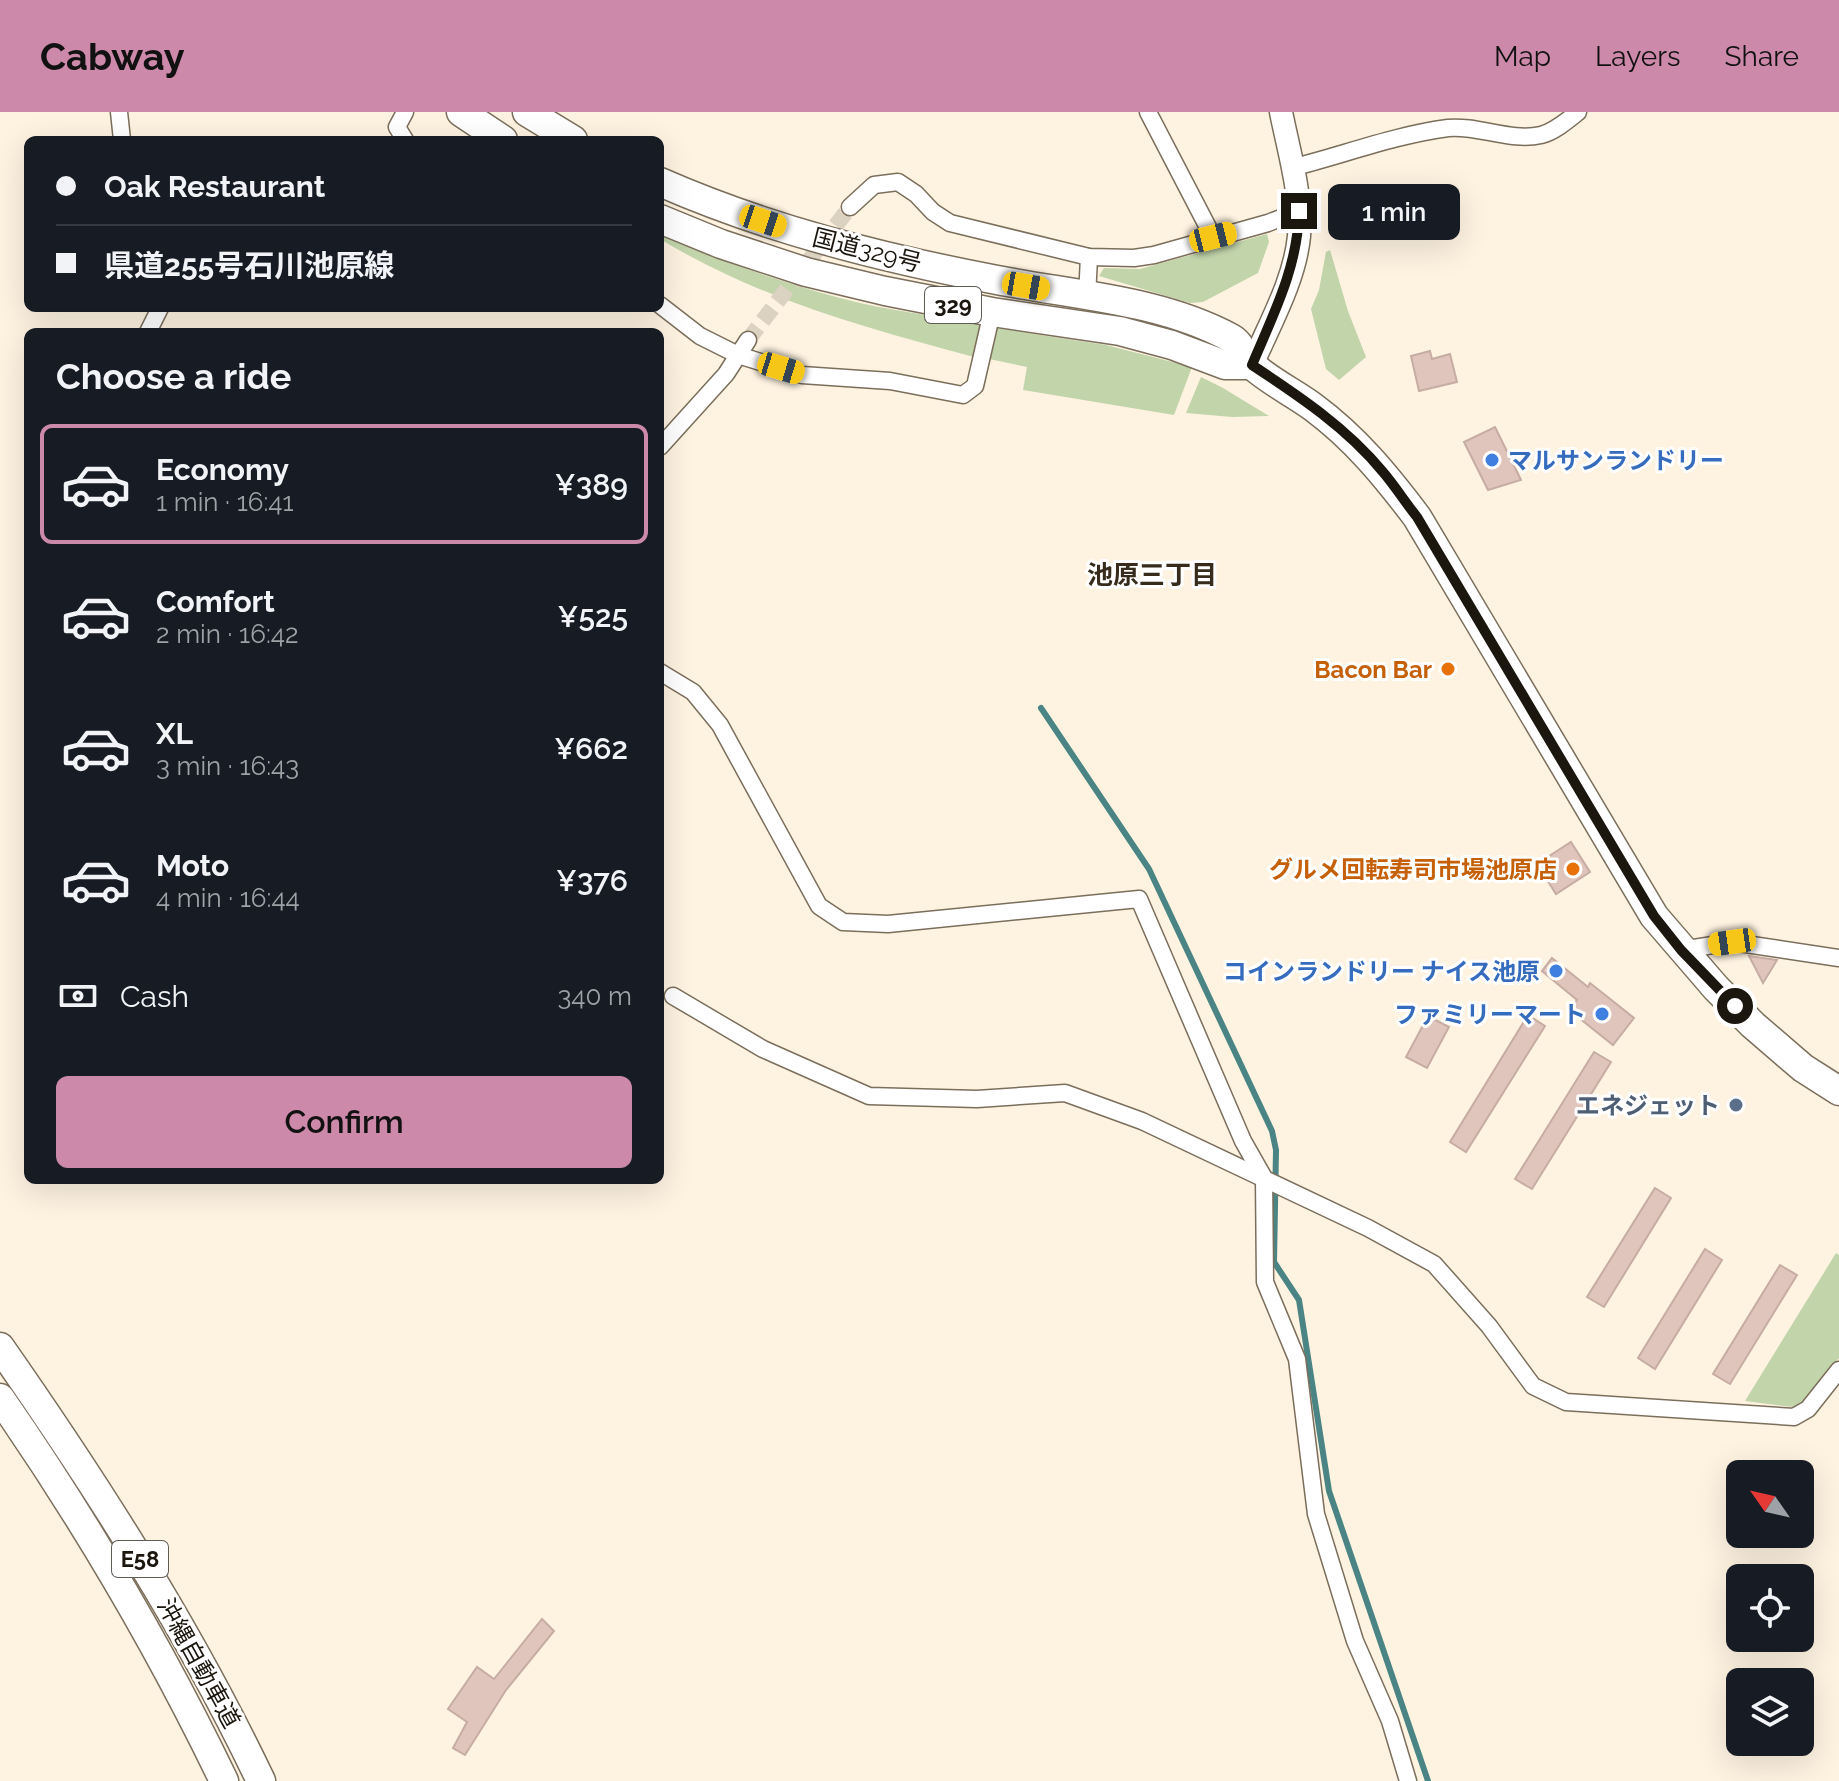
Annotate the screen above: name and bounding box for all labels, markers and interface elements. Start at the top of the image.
text: Cabway [40,34,185,79]
text: Map [1494,40,1551,73]
text: Layers [1595,40,1681,73]
text: Share [1725,40,1799,73]
text: Oak Restaurant [104,169,325,204]
callout: 1 min [1327,183,1459,239]
route end [1281,193,1317,229]
text: 1 min [1362,197,1426,227]
car [736,202,790,240]
car [1187,220,1239,254]
street label: 国道329号 [809,222,925,278]
text: 県道255号石川池原線 [104,248,394,283]
car [1000,270,1052,302]
road number: 329 [925,287,981,323]
car [755,350,807,386]
text: Choose a ride [56,355,291,397]
place label: マルサンランドリー [1508,446,1724,475]
icon: car [60,448,132,520]
marker: マルサンランドリー [1483,451,1501,469]
text: Economy [156,452,289,487]
text: ¥389 [555,467,628,502]
text: 1 min · 16:41 [156,487,294,517]
district label: 池原三丁目 [1087,560,1217,590]
icon: car [60,580,132,652]
text: Comfort [156,584,275,619]
text: ¥525 [558,599,628,634]
text: 2 min · 16:42 [156,619,299,649]
place label: Bacon Bar [1314,655,1432,684]
marker: Bacon Bar [1439,660,1457,678]
icon: car [60,712,132,784]
text: XL [156,716,193,751]
text: ¥662 [554,731,628,766]
text: 3 min · 16:43 [156,751,299,781]
icon: car [60,844,132,916]
text: Moto [156,848,229,883]
place label: グルメ回転寿司市場池原店 [1269,855,1557,884]
marker: グルメ回転寿司市場池原店 [1564,860,1582,878]
text: ¥376 [556,863,628,898]
text: 4 min · 16:44 [156,883,300,913]
car [1707,927,1757,957]
place label: コインランドリー ナイス池原 [1223,957,1540,986]
marker: コインランドリー ナイス池原 [1547,962,1565,980]
icon: cash [56,974,100,1018]
text: Cash [120,979,189,1014]
text: 340 m [557,981,632,1011]
route start [1717,988,1753,1024]
place label: ファミリーマート [1394,1000,1586,1029]
marker: ファミリーマート [1593,1005,1611,1023]
button: Confirm [56,1076,632,1168]
place label: エネジェット [1576,1091,1720,1120]
marker: エネジェット [1727,1096,1745,1114]
north arrow [1726,1460,1814,1548]
map controls [1726,1460,1814,1756]
road number: E58 [112,1541,168,1577]
button: locate [1726,1564,1814,1652]
street label: 沖縄自動車道 [151,1593,247,1733]
button: layers [1726,1668,1814,1756]

